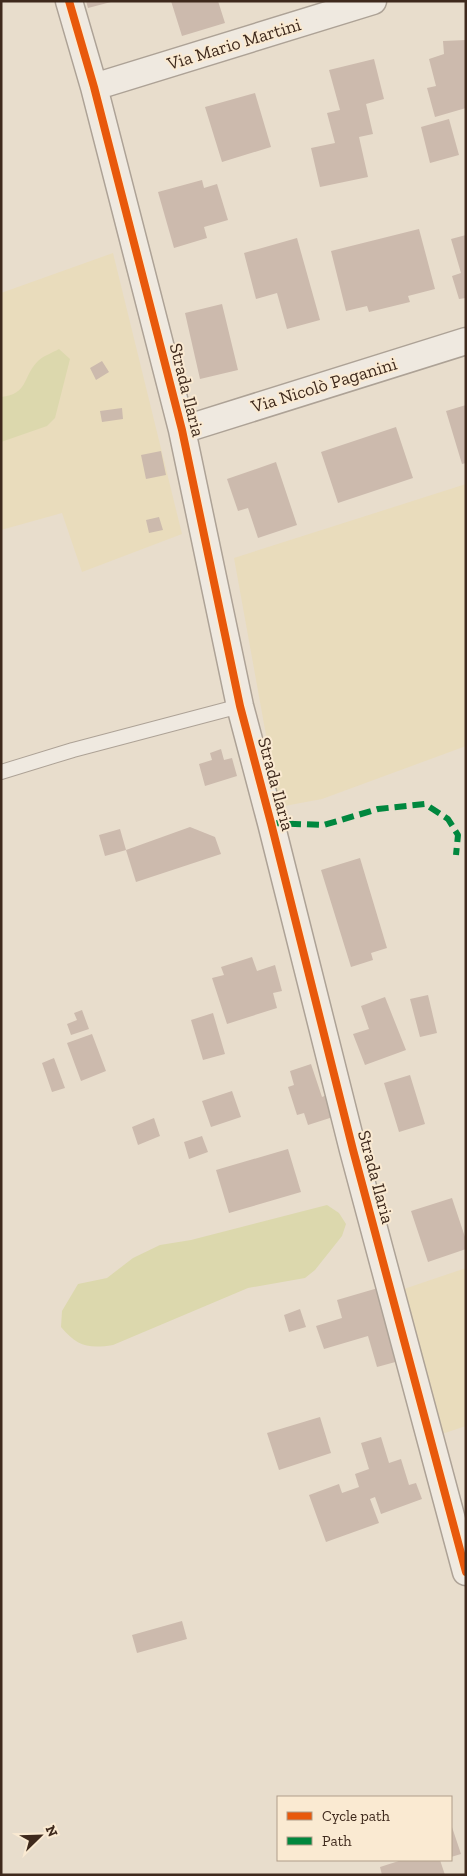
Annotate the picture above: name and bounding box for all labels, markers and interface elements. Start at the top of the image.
street label: Via Mario Martini [164,13,303,75]
street label: Strada Ilaria [165,341,209,439]
street label: Via Nicolò Paganini [248,352,399,418]
street label: Strada Ilaria [253,735,299,833]
street label: Strada Ilaria [353,1128,399,1226]
legend [277,1796,452,1861]
text: Cycle path [322,1807,391,1825]
north arrow [15,1811,65,1861]
text: N [42,1823,62,1840]
text: Path [322,1832,352,1850]

